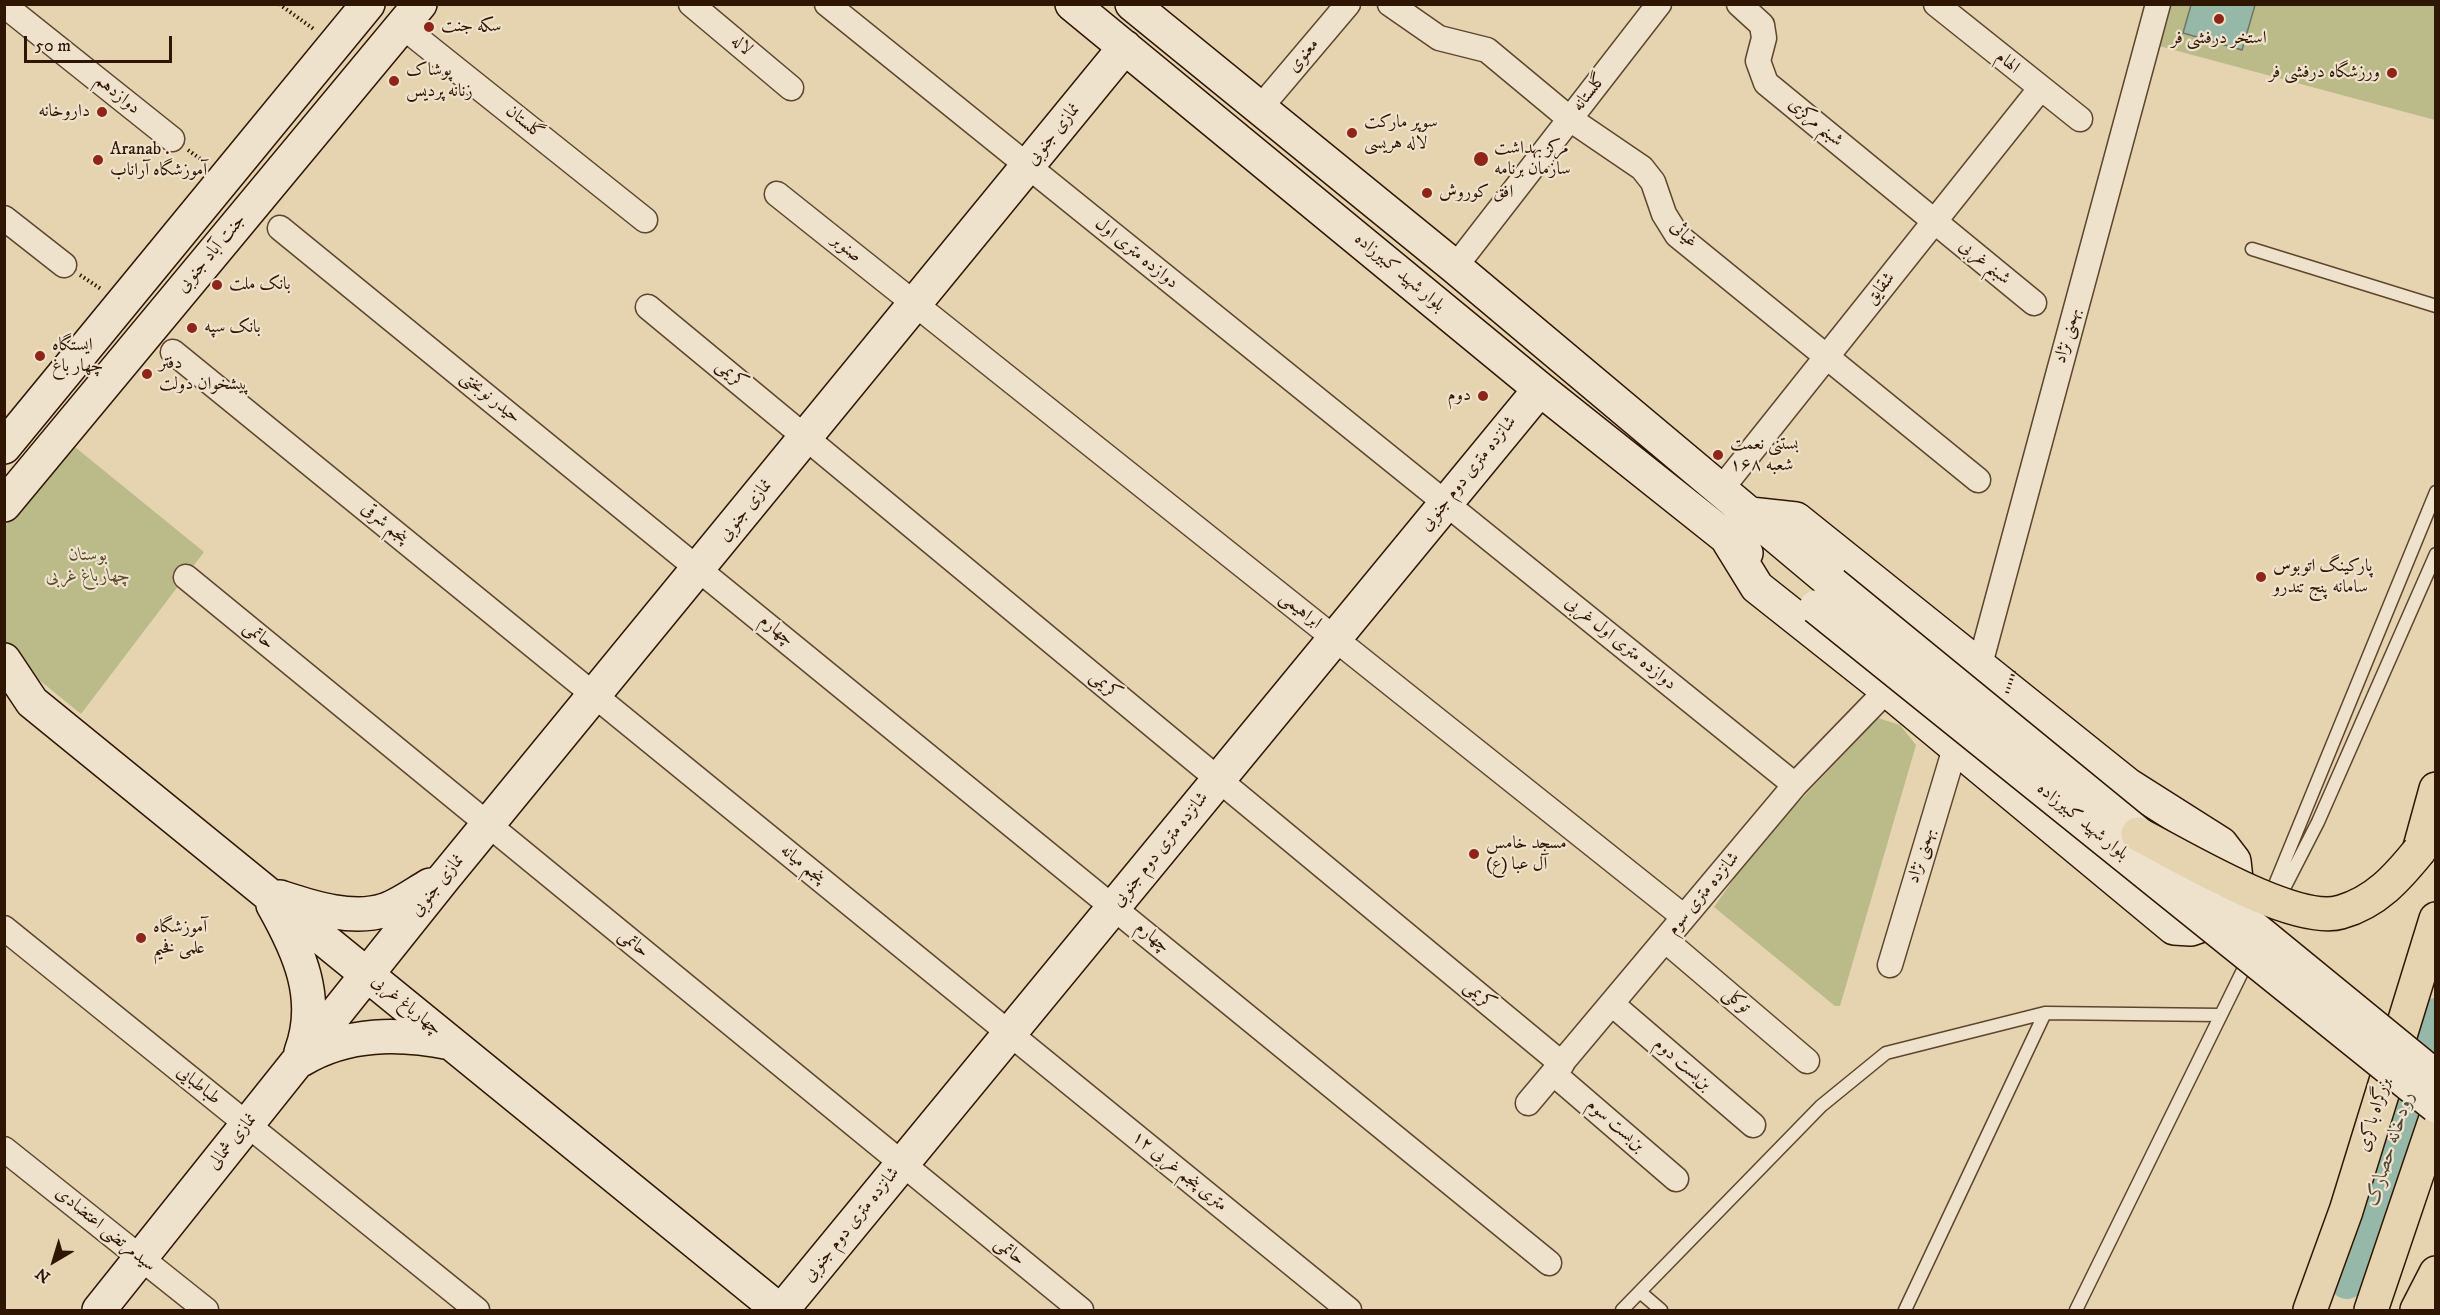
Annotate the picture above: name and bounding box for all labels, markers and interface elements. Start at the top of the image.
marker: استخر درفشی فر [2212,12,2226,26]
place label: سکه جنت [441,16,502,38]
marker: سکه جنت [422,20,436,34]
scale bar [27,24,176,62]
place label: استخر درفشی فر [2171,28,2267,50]
street label: لاله [726,31,756,61]
text: 50 m [35,35,71,57]
street label: معنوی [1284,35,1324,77]
street label: الهام [1991,47,2023,79]
place label: پوشاک زنانه پردیس [406,60,473,103]
place label: ورزشگاه درفشی فر [2269,62,2380,84]
marker: ورزشگاه درفشی فر [2385,66,2399,80]
street label: گلستانه [1568,69,1612,117]
street label: دوازدهم [90,70,144,120]
marker: پوشاک زنانه پردیس [387,74,401,88]
street label: شبنم مرکزی [1783,94,1847,152]
street label: نمازی جنوبی [1022,99,1086,171]
place label: داروخانه [38,101,90,123]
street label: گلستان [500,101,548,145]
marker: داروخانه [95,105,109,119]
place label: سوپر مارکت لاله هریسی [1364,112,1438,154]
marker: سوپر مارکت لاله هریسی [1345,126,1359,140]
place label: مرکز بهداشت سازمان برنامه [1494,138,1571,180]
place label: Aranab . آموزشگاه آراناب [110,139,207,182]
marker: مرکز بهداشت سازمان برنامه [1472,150,1490,168]
marker: Aranab . آموزشگاه آراناب [91,153,105,167]
place label: افق کوروش [1439,182,1513,204]
marker: افق کوروش [1420,186,1434,200]
street label: جنت آباد جنوبی [173,210,251,298]
street label: دوازده متری اول [1090,214,1182,294]
street label: غیاثی [1665,217,1701,253]
street label: بلوار شهید کبیرزاده [1349,229,1449,317]
street label: صنوبر [826,230,866,268]
street label: شبنم غربی [1954,236,2014,290]
street label: شقایق [1861,268,1901,310]
place label: بانک ملت [229,274,291,296]
marker: بانک ملت [210,278,224,292]
street label: بهمنی نژاد [2050,306,2086,366]
place label: بانک سپه [204,317,261,339]
marker: بانک سپه [185,321,199,335]
place label: ایستگاه چهار باغ [52,335,103,378]
marker: ایستگاه چهار باغ [33,349,47,363]
place label: دفتر پیشخوان دولت [159,353,249,395]
street label: کریمی [711,355,751,395]
marker: دفتر پیشخوان دولت [140,367,154,381]
street label: حیدر نوبختی [455,367,525,429]
place label: دوم [1448,385,1471,407]
marker: دوم [1476,389,1490,403]
street label: شانزده متری دوم جنوبی [1416,412,1522,536]
place label: بستنی نعمت شعبه ۱۶۸ [1730,434,1798,476]
marker: بستنی نعمت شعبه ۱۶۸ [1711,448,1725,462]
street label: نمازی جنوبی [714,475,778,547]
street label: پنجم شرقی [356,498,412,550]
park label: بوستان چهارباغ غربی [46,545,130,588]
place label: پارکینگ اتوبوس سامانه پنج تندرو [2273,556,2372,598]
marker: پارکینگ اتوبوس سامانه پنج تندرو [2254,570,2268,584]
street label: ابراهیمی [1275,588,1325,634]
street label: دوازده متری اول غربی [1560,592,1680,696]
street label: چهارم [754,611,798,651]
street label: حاتمی [238,617,278,655]
street label: کریمی [1085,666,1125,706]
street label: بلوار شهید کبیرزاده [2032,778,2132,866]
street label: شانزده متری دوم جنوبی [1108,788,1214,912]
street label: بهمنی نژاد [1903,826,1941,886]
place label: مسجد خامس آل عبا (ع) [1486,833,1567,876]
street label: پنجم میانه [775,840,829,890]
marker: مسجد خامس آل عبا (ع) [1467,847,1481,861]
street label: شانزده متری سوم [1663,848,1745,940]
street label: نمازی جنوبی [406,850,470,922]
place label: آموزشگاه علمی فخیم [153,917,207,960]
street label: چهارم [1130,918,1174,958]
street label: حاتمی [613,925,653,963]
marker: آموزشگاه علمی فخیم [134,931,148,945]
street label: چهارباغ غربی [366,971,446,1041]
street label: کریمی [1459,976,1499,1016]
street label: توکلی [1718,983,1754,1019]
street label: بن‌بست دوم [1649,1034,1715,1096]
street label: طباطبایی [172,1062,224,1110]
street label: بزرگراه باکری [2353,1075,2397,1155]
water label: رودخانه حصارک [2361,1089,2421,1209]
street label: بن‌بست سوم [1581,1095,1649,1157]
street label: نمازی شمالی [204,1109,262,1175]
street label: ۱۲ متری پنجم غربی [1127,1127,1231,1217]
street label: شانزده متری دوم جنوبی [799,1163,905,1287]
street label: سیدمرتضی اعتضادی [50,1183,160,1277]
north arrow [24,1231,84,1291]
street label: حاتمی [989,1233,1029,1271]
text: N [32,1263,54,1287]

